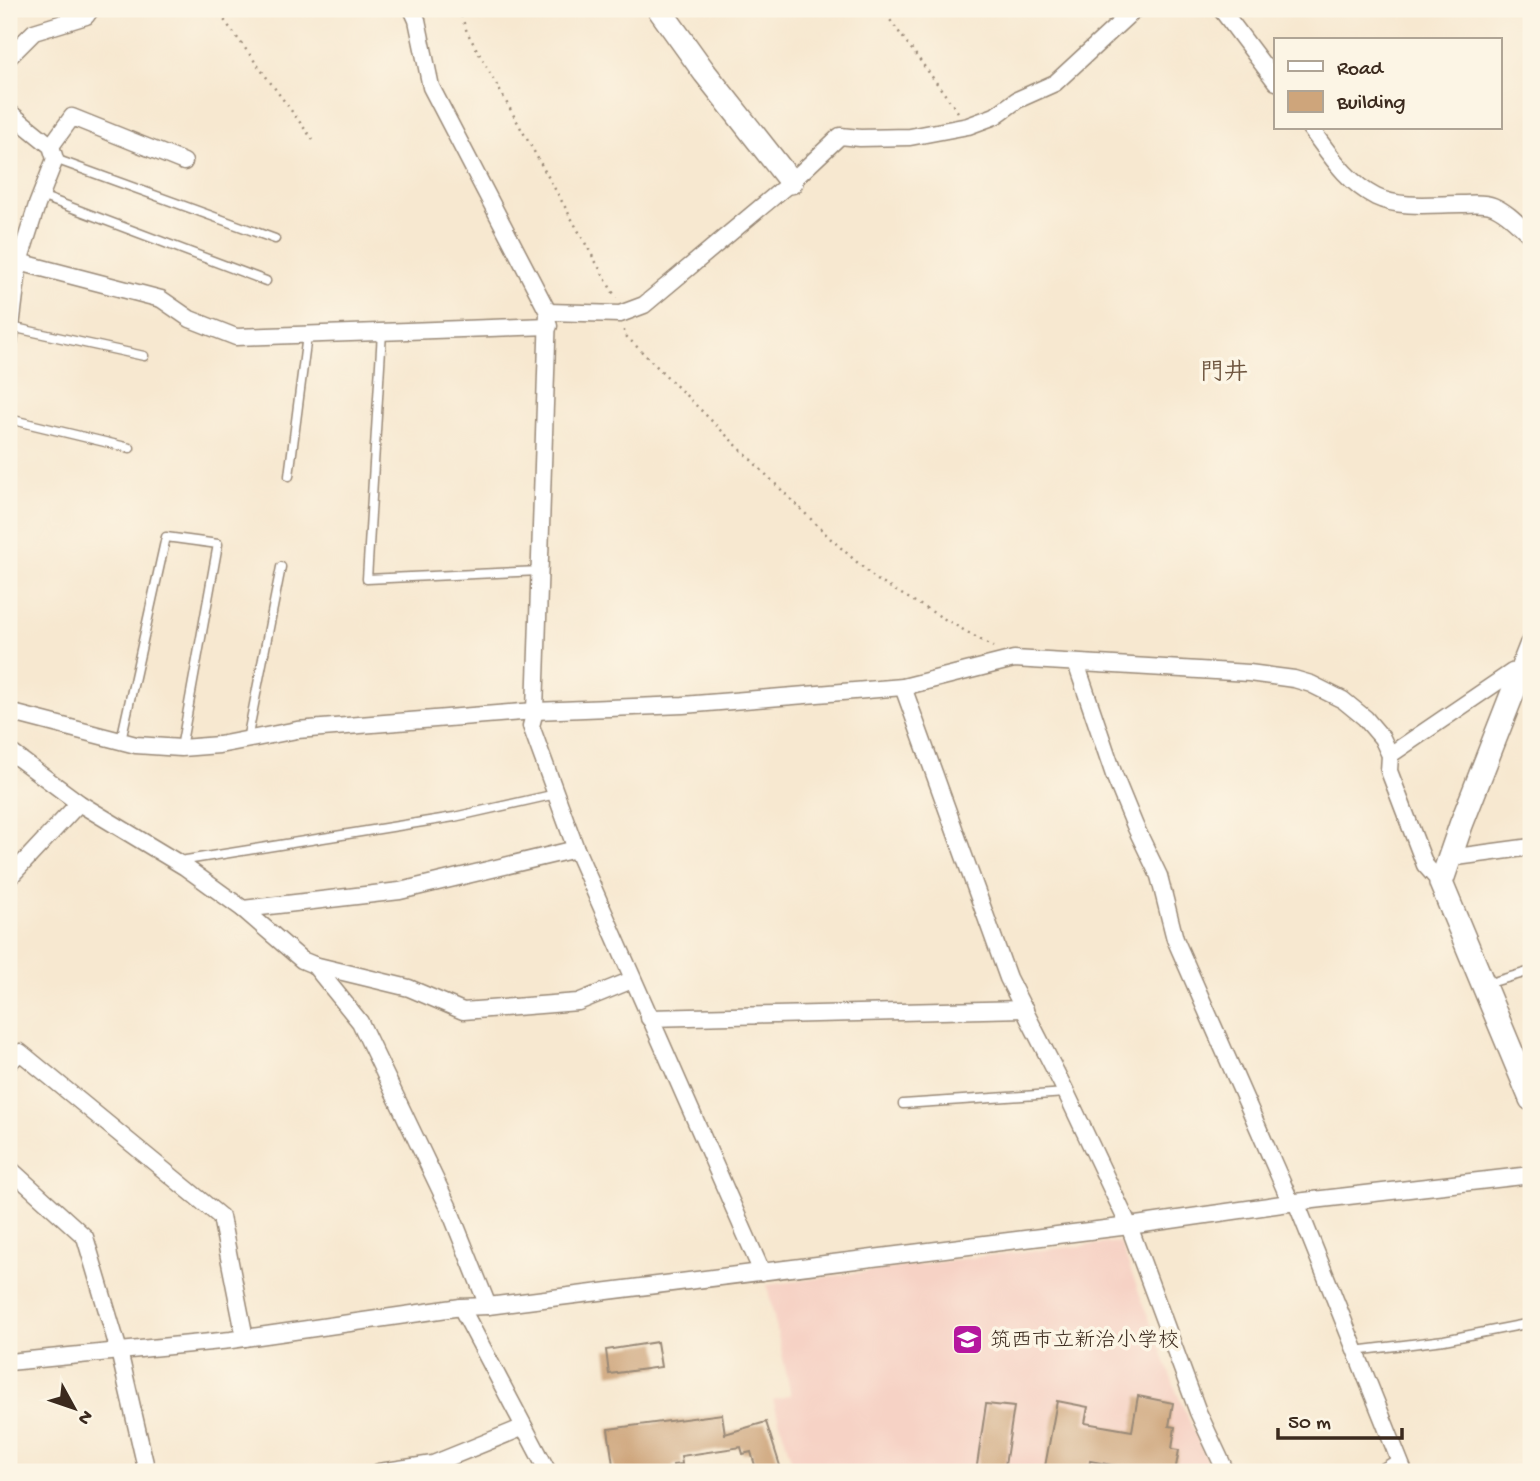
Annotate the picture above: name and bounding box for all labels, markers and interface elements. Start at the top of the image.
legend [1274,38,1502,130]
text: Road [1337,58,1385,83]
text: Building [1336,92,1406,117]
district label: 門井 [1200,359,1248,389]
school or university icon: 筑西市立新治小学校 [950,1322,984,1356]
place label: 筑西市立新治小学校 [990,1329,1179,1355]
north arrow [38,1372,108,1442]
scale bar [1278,1397,1402,1441]
text: N [72,1405,97,1429]
text: 50 m [1288,1412,1331,1437]

